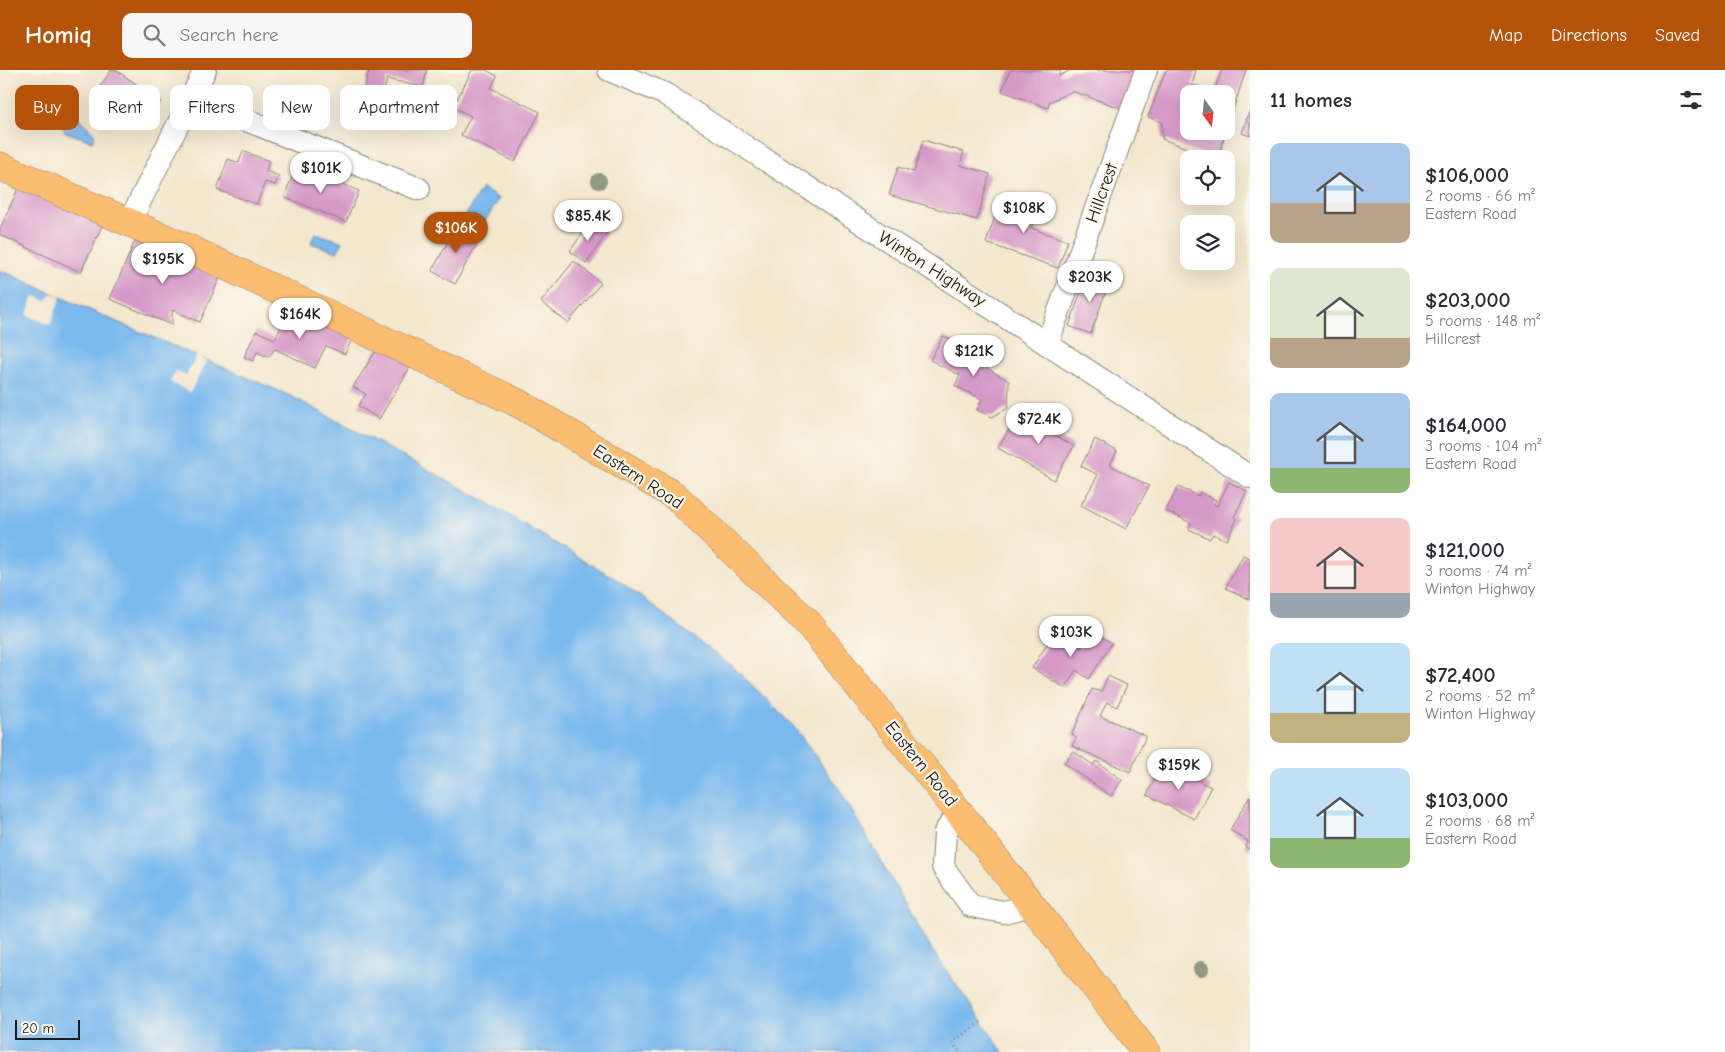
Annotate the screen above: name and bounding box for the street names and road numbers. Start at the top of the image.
street label: Hillcrest [1082,159,1123,226]
street label: Winton Highway [874,226,990,312]
street label: Eastern Road [589,440,687,514]
street label: Eastern Road [880,717,962,811]

